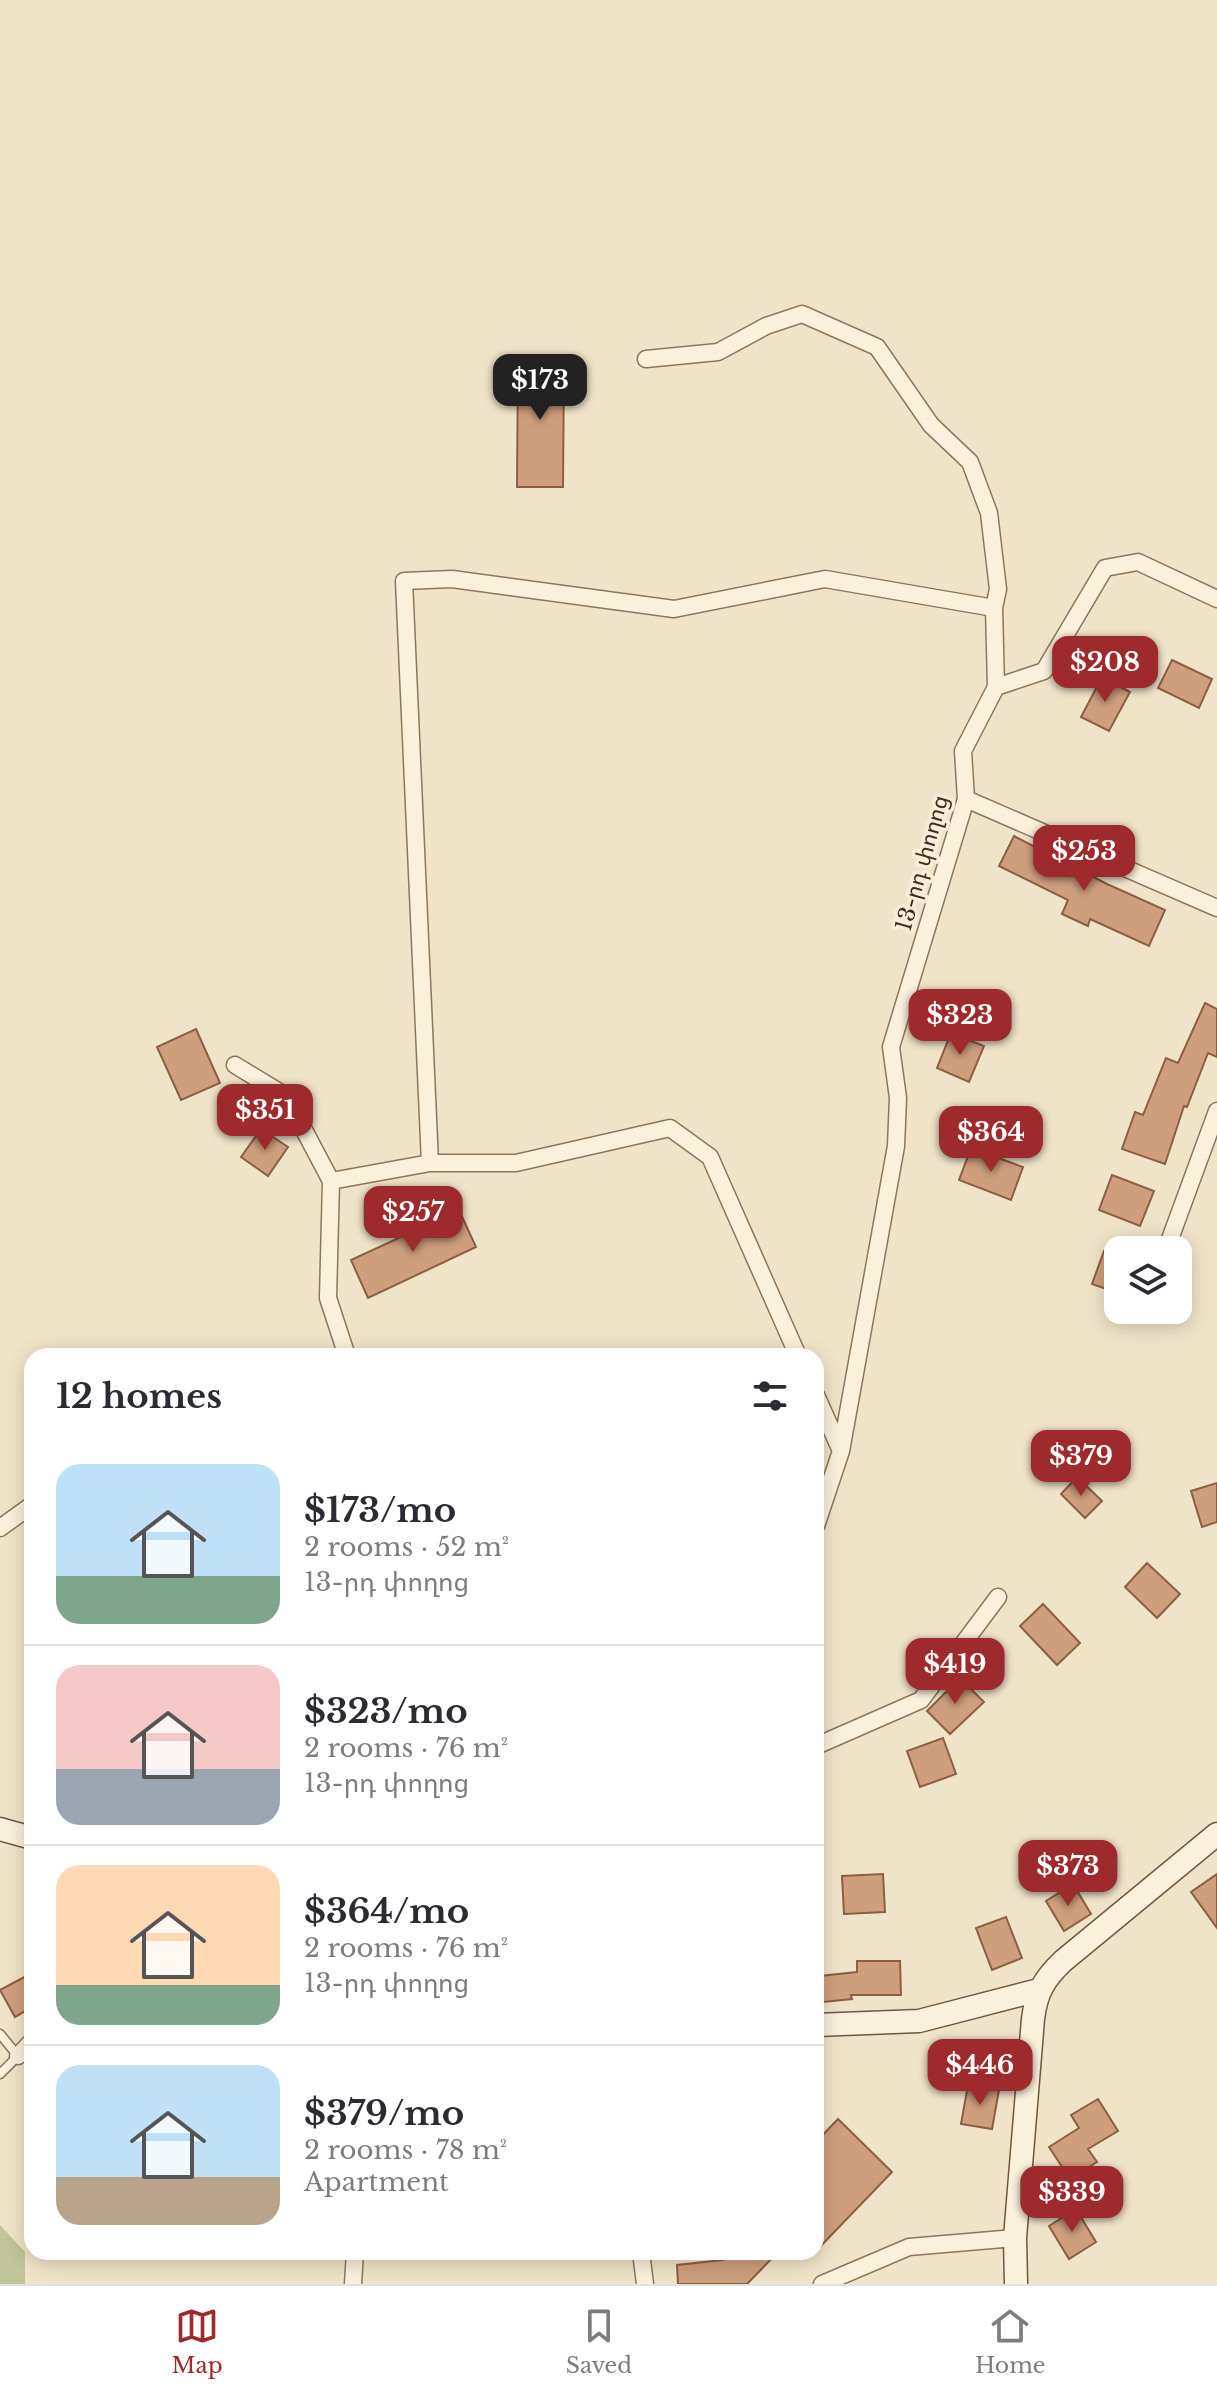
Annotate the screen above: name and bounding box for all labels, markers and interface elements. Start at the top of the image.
pin: $173 [493,354,587,422]
text: $173 [511,364,569,396]
pin: $208 [1058,636,1152,704]
text: $208 [1070,646,1140,678]
street label: 13-րդ փողոց [890,792,954,934]
pin: $253 [1037,825,1131,893]
text: $253 [1051,835,1117,867]
pin: $323 [913,989,1007,1057]
text: $323 [927,999,993,1031]
pin: $351 [218,1084,312,1152]
text: $351 [235,1094,295,1126]
pin: $364 [944,1106,1038,1174]
text: $364 [957,1116,1025,1148]
pin: $257 [366,1186,460,1254]
text: $257 [382,1196,444,1228]
map controls [1104,1236,1192,1324]
button: layers [1104,1236,1192,1324]
icon: filters [748,1374,792,1418]
text: 12 homes [56,1375,222,1417]
pin: $379 [1034,1430,1128,1498]
text: $379 [1049,1440,1113,1472]
text: $173/mo [304,1489,456,1531]
icon: home [120,1496,216,1592]
text: 2 rooms · 52 m² [304,1531,509,1563]
text: 13-րդ փողոց [304,1566,469,1598]
pin: $419 [908,1638,1002,1706]
text: $419 [924,1648,986,1680]
text: $323/mo [304,1690,468,1732]
icon: home [120,1697,216,1793]
text: 2 rooms · 76 m² [304,1732,508,1764]
text: 13-րդ փողոց [304,1767,469,1799]
pin: $373 [1021,1840,1115,1908]
text: $373 [1036,1850,1100,1882]
text: $364/mo [304,1890,469,1932]
icon: home [120,1897,216,1993]
text: 2 rooms · 76 m² [304,1932,508,1964]
text: 13-րդ փողոց [304,1967,469,1999]
pin: $446 [933,2039,1027,2107]
text: $446 [946,2049,1014,2081]
text: $379/mo [304,2092,464,2134]
icon: home [120,2097,216,2193]
text: 2 rooms · 78 m² [304,2134,507,2166]
text: Apartment [304,2166,449,2198]
pin: $339 [1025,2166,1119,2234]
text: $339 [1038,2176,1106,2208]
tab: Map [172,2304,223,2379]
tab: Saved [566,2304,632,2379]
tab: Home [975,2304,1045,2379]

